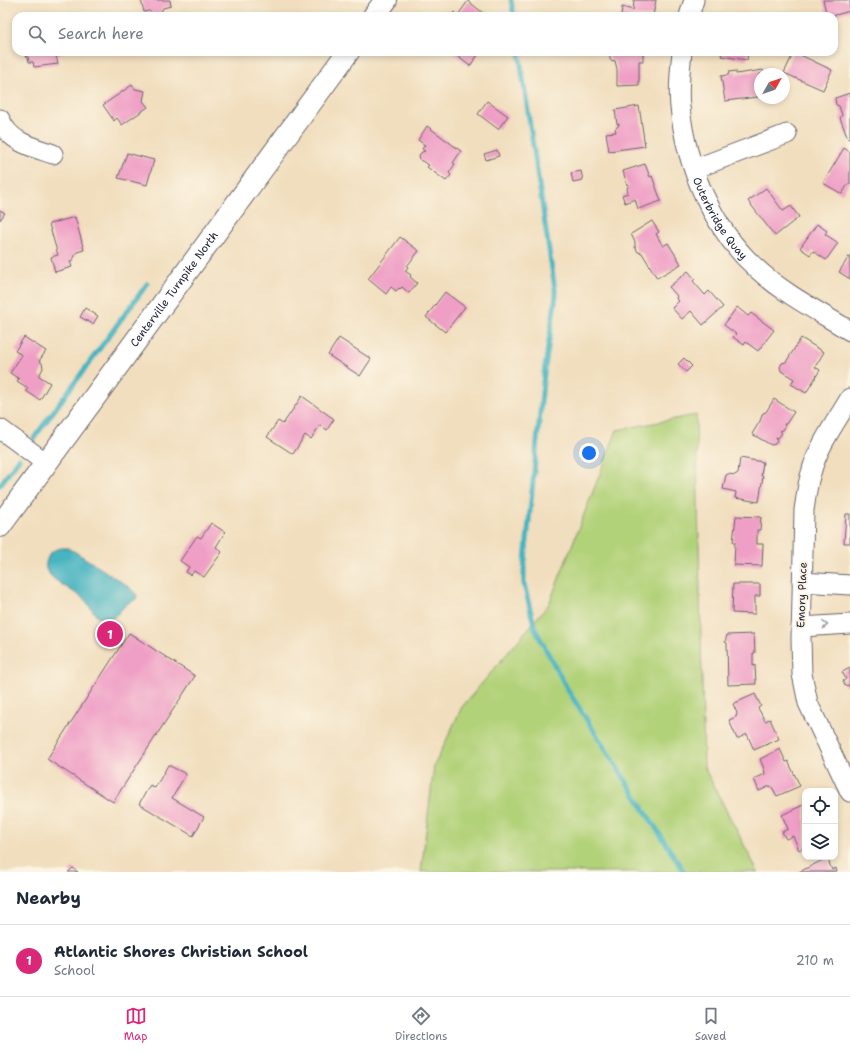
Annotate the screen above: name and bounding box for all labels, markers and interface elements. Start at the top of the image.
search box [12,12,838,56]
icon: search [26,23,48,45]
text: Search here [58,24,144,44]
north arrow [754,68,790,104]
street label: Outerbridge Quay [690,175,751,263]
street label: Centerville Turnpike North [127,228,222,350]
your location [579,443,599,463]
street label: Emory Place [793,562,811,628]
pin: 1 [97,619,123,649]
one-way arrow [822,621,828,630]
map controls [802,788,838,860]
button: locate [802,788,838,824]
button: layers [802,824,838,860]
text: Nearby [16,887,81,909]
text: Atlantic Shores Christian School [54,942,308,962]
text: 1 [26,952,32,969]
text: 210 m [796,952,834,969]
text: School [54,962,95,979]
tab: Map [124,1005,147,1044]
tab: Directions [395,1005,447,1044]
tab: Saved [695,1005,726,1044]

